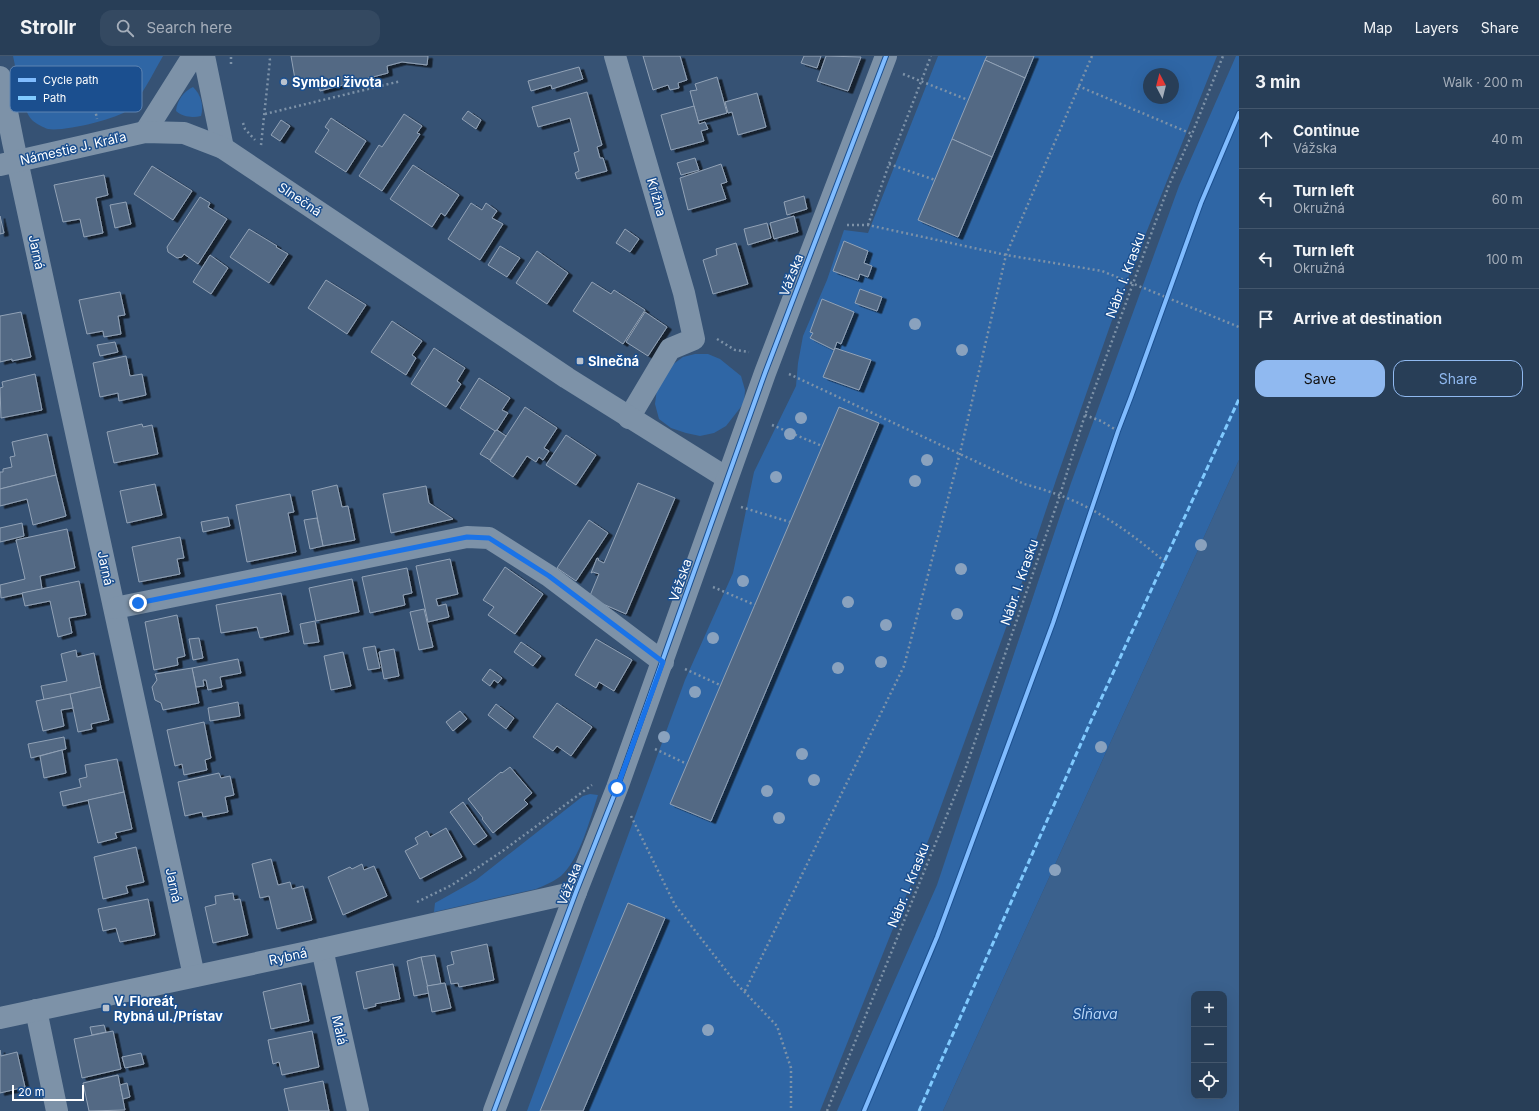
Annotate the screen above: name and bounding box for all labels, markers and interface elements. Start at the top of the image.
search box [100,10,380,46]
text: Strollr [20,16,76,39]
icon: search [114,17,136,39]
text: Search here [146,18,232,37]
text: Map [1364,19,1393,36]
text: Layers [1415,19,1459,36]
text: Share [1481,19,1519,36]
legend [10,66,142,112]
north arrow [1143,68,1179,104]
text: 3 min [1255,72,1301,92]
text: Cycle path [43,73,99,87]
place label: Symbol života [292,74,382,90]
text: Walk · 200 m [1443,74,1523,90]
marker: Symbol života [279,77,289,87]
text: Path [43,91,66,105]
text: Continue [1293,121,1360,140]
street label: Námestie J. Kráľa [18,128,128,168]
icon: ahead [1255,128,1277,150]
text: 40 m [1491,131,1523,147]
text: Vážska [1293,140,1337,156]
street label: Krížna [644,176,670,218]
street label: Slnečná [275,179,325,219]
text: Turn left [1293,181,1354,200]
icon: left [1255,188,1277,210]
text: 60 m [1492,191,1523,207]
text: Okružná [1293,200,1345,216]
street label: Nábr. I. Krasku [1102,230,1148,320]
street label: Jarná [26,233,48,271]
text: Turn left [1293,241,1354,260]
icon: left [1255,248,1277,270]
text: 100 m [1486,251,1523,267]
street label: Vážska [776,252,806,298]
text: Okružná [1293,260,1345,276]
icon: arrive [1255,308,1277,330]
text: Arrive at destination [1293,309,1442,328]
place label: Slnečná [588,353,639,369]
marker: Slnečná [575,356,585,366]
button: Save [1255,360,1385,397]
button: Share [1393,360,1523,397]
street label: Nábr. I. Krasku [997,537,1041,627]
street label: Jarná [95,549,117,587]
street label: Vážska [665,557,695,603]
route end [129,594,147,612]
route start [608,779,626,797]
street label: Nábr. I. Krasku [884,840,932,930]
street label: Vážska [554,861,584,907]
street label: Jarná [163,866,185,904]
street label: Rybná [267,944,309,968]
map controls [1191,991,1227,1099]
button: + [1191,991,1227,1027]
place label: V. Floreát, Rybná ul./Prístav [114,993,223,1024]
marker: V. Floreát, Rybná ul./Prístav [101,1003,111,1013]
water label: Sĺňava [1072,1005,1118,1022]
street label: Malá [329,1014,351,1046]
button: − [1191,1027,1227,1063]
button: locate [1191,1063,1227,1099]
scale bar [12,1083,84,1102]
text: 20 m [18,1085,44,1099]

